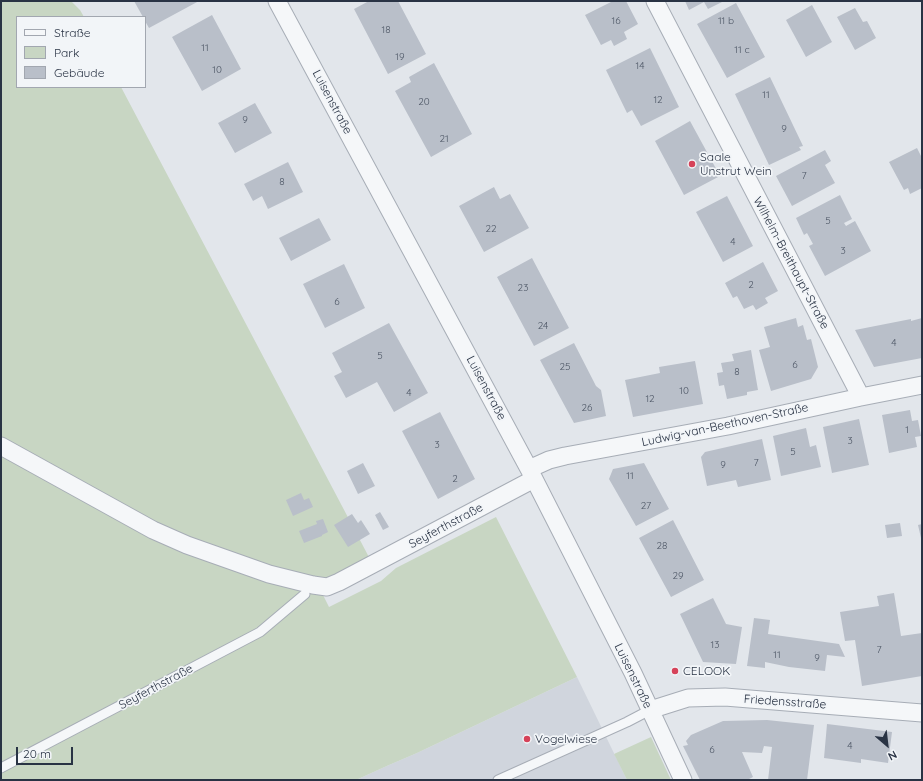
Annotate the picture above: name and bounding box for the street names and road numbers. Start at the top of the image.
street label: Luisenstraße [309,67,355,137]
street label: Wilhelm-Breithaupt-Straße [750,194,832,332]
street label: Luisenstraße [463,353,509,423]
street label: Ludwig-van-Beethoven-Straße [640,400,810,450]
street label: Seyferthstraße [406,500,486,552]
street label: Luisenstraße [611,641,655,711]
street label: Seyferthstraße [116,661,196,713]
street label: Friedensstraße [743,692,827,712]

